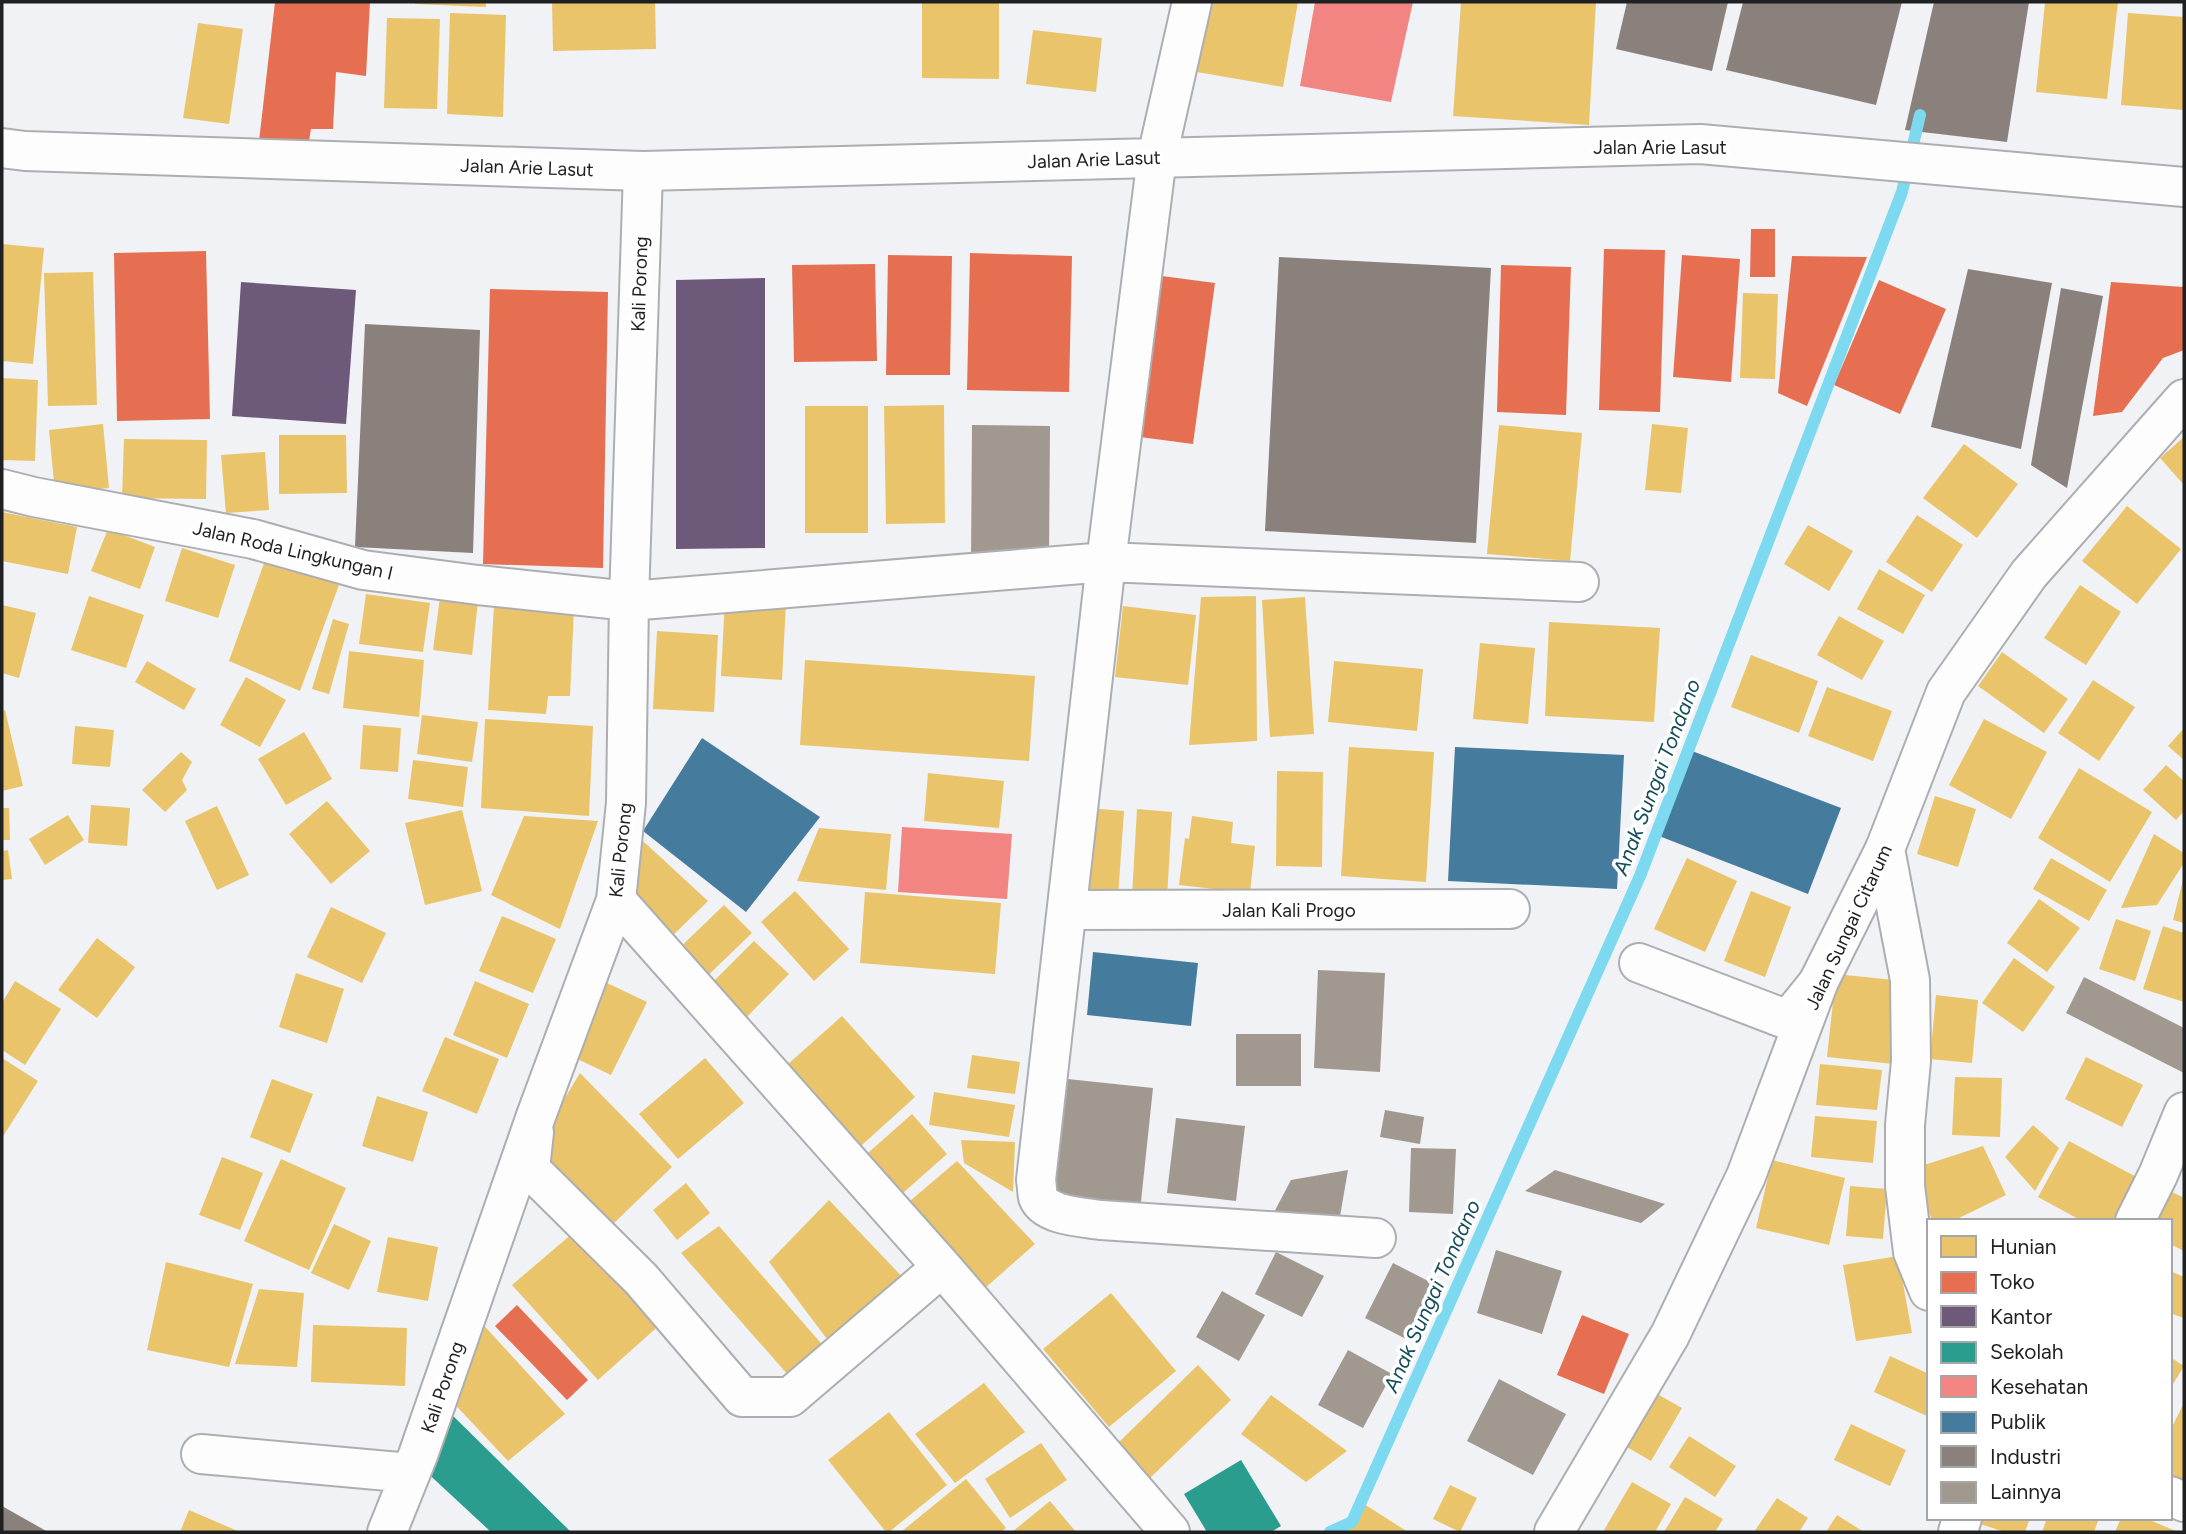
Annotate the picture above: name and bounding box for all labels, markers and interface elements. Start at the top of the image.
street label: Jalan Arie Lasut [1593,136,1727,159]
street label: Jalan Arie Lasut [1027,146,1161,173]
street label: Jalan Arie Lasut [460,154,594,181]
street label: Kali Porong [626,236,653,332]
street label: Jalan Roda Lingkungan I [191,516,395,585]
water label: Anak Sungai Tondano [1607,675,1705,879]
street label: Kali Porong [604,801,637,899]
street label: Jalan Sungai Citarum [1800,841,1897,1013]
street label: Jalan Kali Progo [1222,899,1356,922]
water label: Anak Sungai Tondano [1378,1196,1485,1397]
legend [1927,1219,2172,1520]
text: Hunian [1990,1234,2057,1259]
text: Toko [1990,1269,2035,1294]
text: Kantor [1990,1304,2052,1329]
street label: Kali Porong [416,1338,469,1436]
text: Sekolah [1990,1339,2064,1364]
text: Kesehatan [1990,1374,2088,1399]
text: Publik [1990,1409,2047,1434]
text: Industri [1990,1444,2061,1469]
text: Lainnya [1990,1479,2061,1504]

